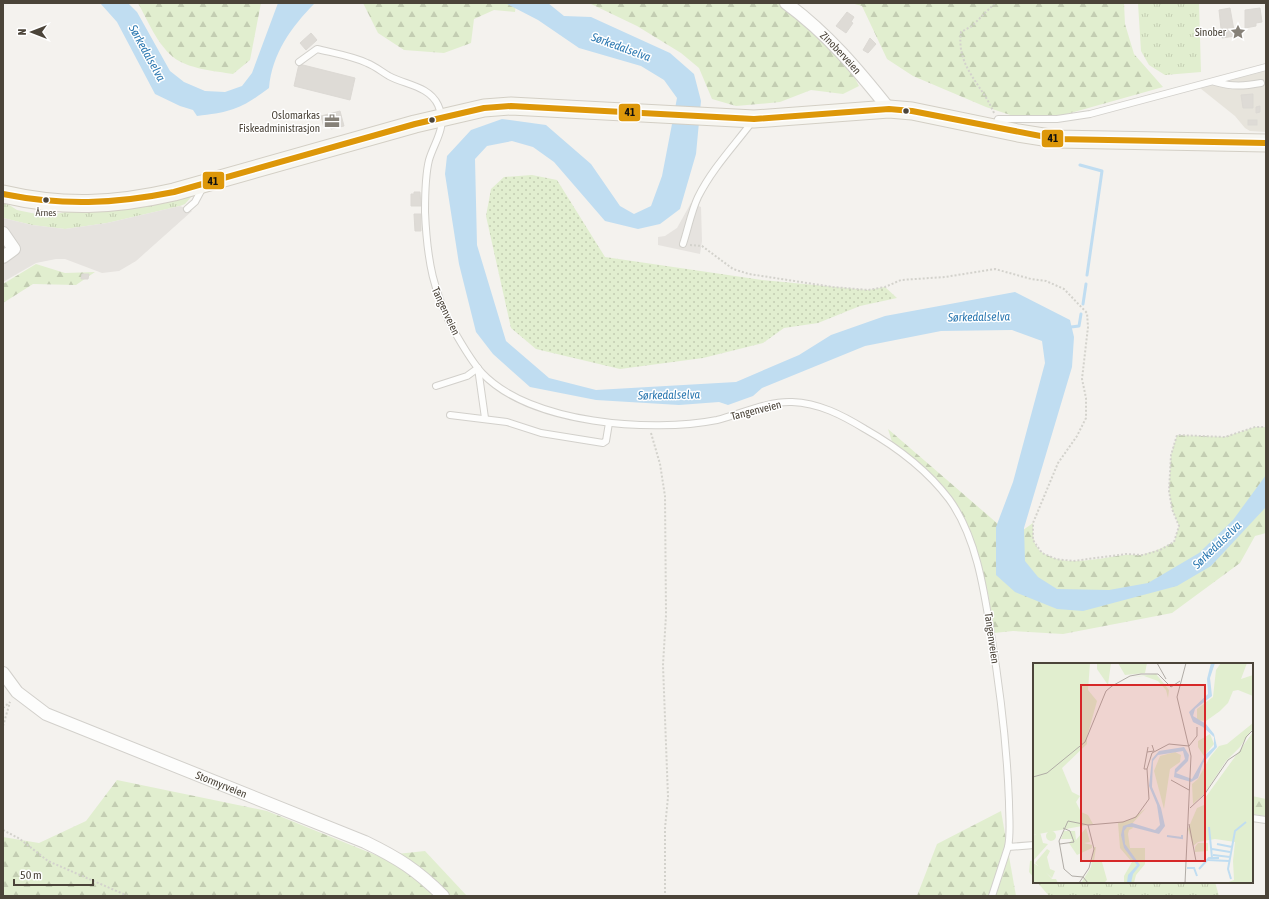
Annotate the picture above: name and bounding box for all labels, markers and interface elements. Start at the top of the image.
north arrow [12,12,52,52]
water label: Sørkedalselva [125,22,168,84]
place icon: Sinober [1229,23,1247,41]
place label: Sinober [1195,26,1227,38]
text: N [16,29,28,35]
water label: Sørkedalselva [588,29,653,64]
street label: Zinoberveien [818,29,863,76]
line badge: 41 [618,103,641,122]
text: 41 [624,106,635,118]
unlabelled marker [901,106,911,116]
place label: Oslomarkas Fiskeadministrasjon [239,109,320,134]
office icon: Oslomarkas Fiskeadministrasjon [323,112,341,130]
unlabelled marker [427,115,437,125]
line badge: 41 [1041,129,1064,148]
text: 41 [1047,132,1058,144]
line badge: 41 [202,171,225,190]
text: 41 [207,175,218,187]
marker: Årnes [41,195,51,205]
place label: Årnes [36,207,57,218]
street label: Tangenveien [430,285,462,337]
water label: Sørkedalselva [947,309,1011,325]
water label: Sørkedalselva [637,387,701,403]
street label: Tangenveien [730,398,782,422]
water label: Sørkedalselva [1189,518,1244,572]
street label: Tangenveien [982,612,1002,664]
inset map [1033,663,1253,883]
street label: Stormyrveien [194,769,249,800]
scale bar [14,861,93,887]
text: 50 m [20,868,42,882]

